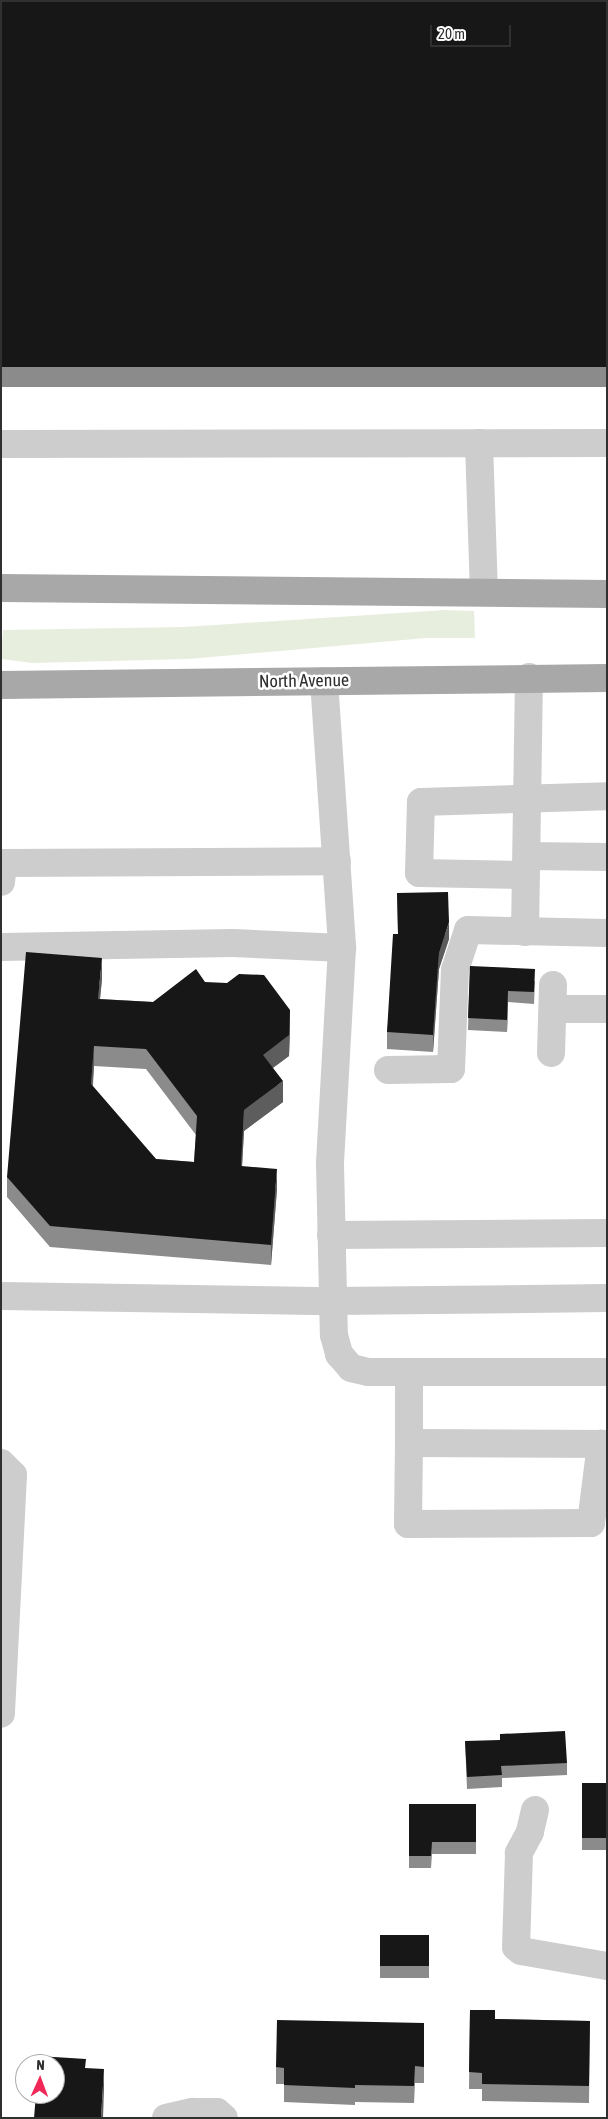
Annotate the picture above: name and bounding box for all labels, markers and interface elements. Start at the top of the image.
scale bar [433,15,514,47]
text: 20 m [438,25,465,42]
street label: North Avenue [259,669,349,693]
north arrow [15,2054,65,2104]
text: N [36,2057,45,2073]

